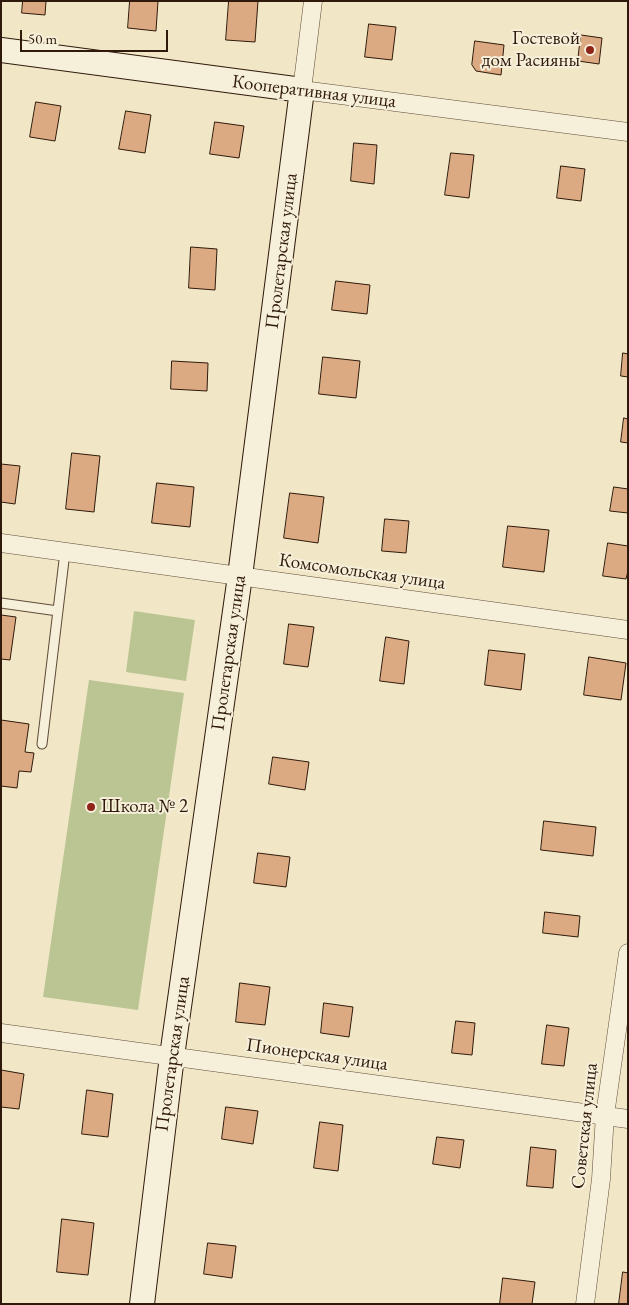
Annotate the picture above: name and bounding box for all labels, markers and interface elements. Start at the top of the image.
scale bar [22,20,170,52]
place label: Гостевой дом Расияны [482,28,580,72]
text: 50 m [28,29,57,48]
marker: Гостевой дом Расияны [584,44,596,56]
street label: Кооперативная улица [231,71,397,113]
street label: Пролетарская улица [261,172,303,330]
street label: Комсомольская улица [277,549,447,595]
street label: Пролетарская улица [207,574,251,732]
place label: Школа № 2 [101,796,188,818]
marker: Школа № 2 [85,801,97,813]
street label: Пролетарская улица [151,975,195,1133]
street label: Пионерская улица [245,1034,389,1076]
street label: Советская улица [567,1062,603,1190]

